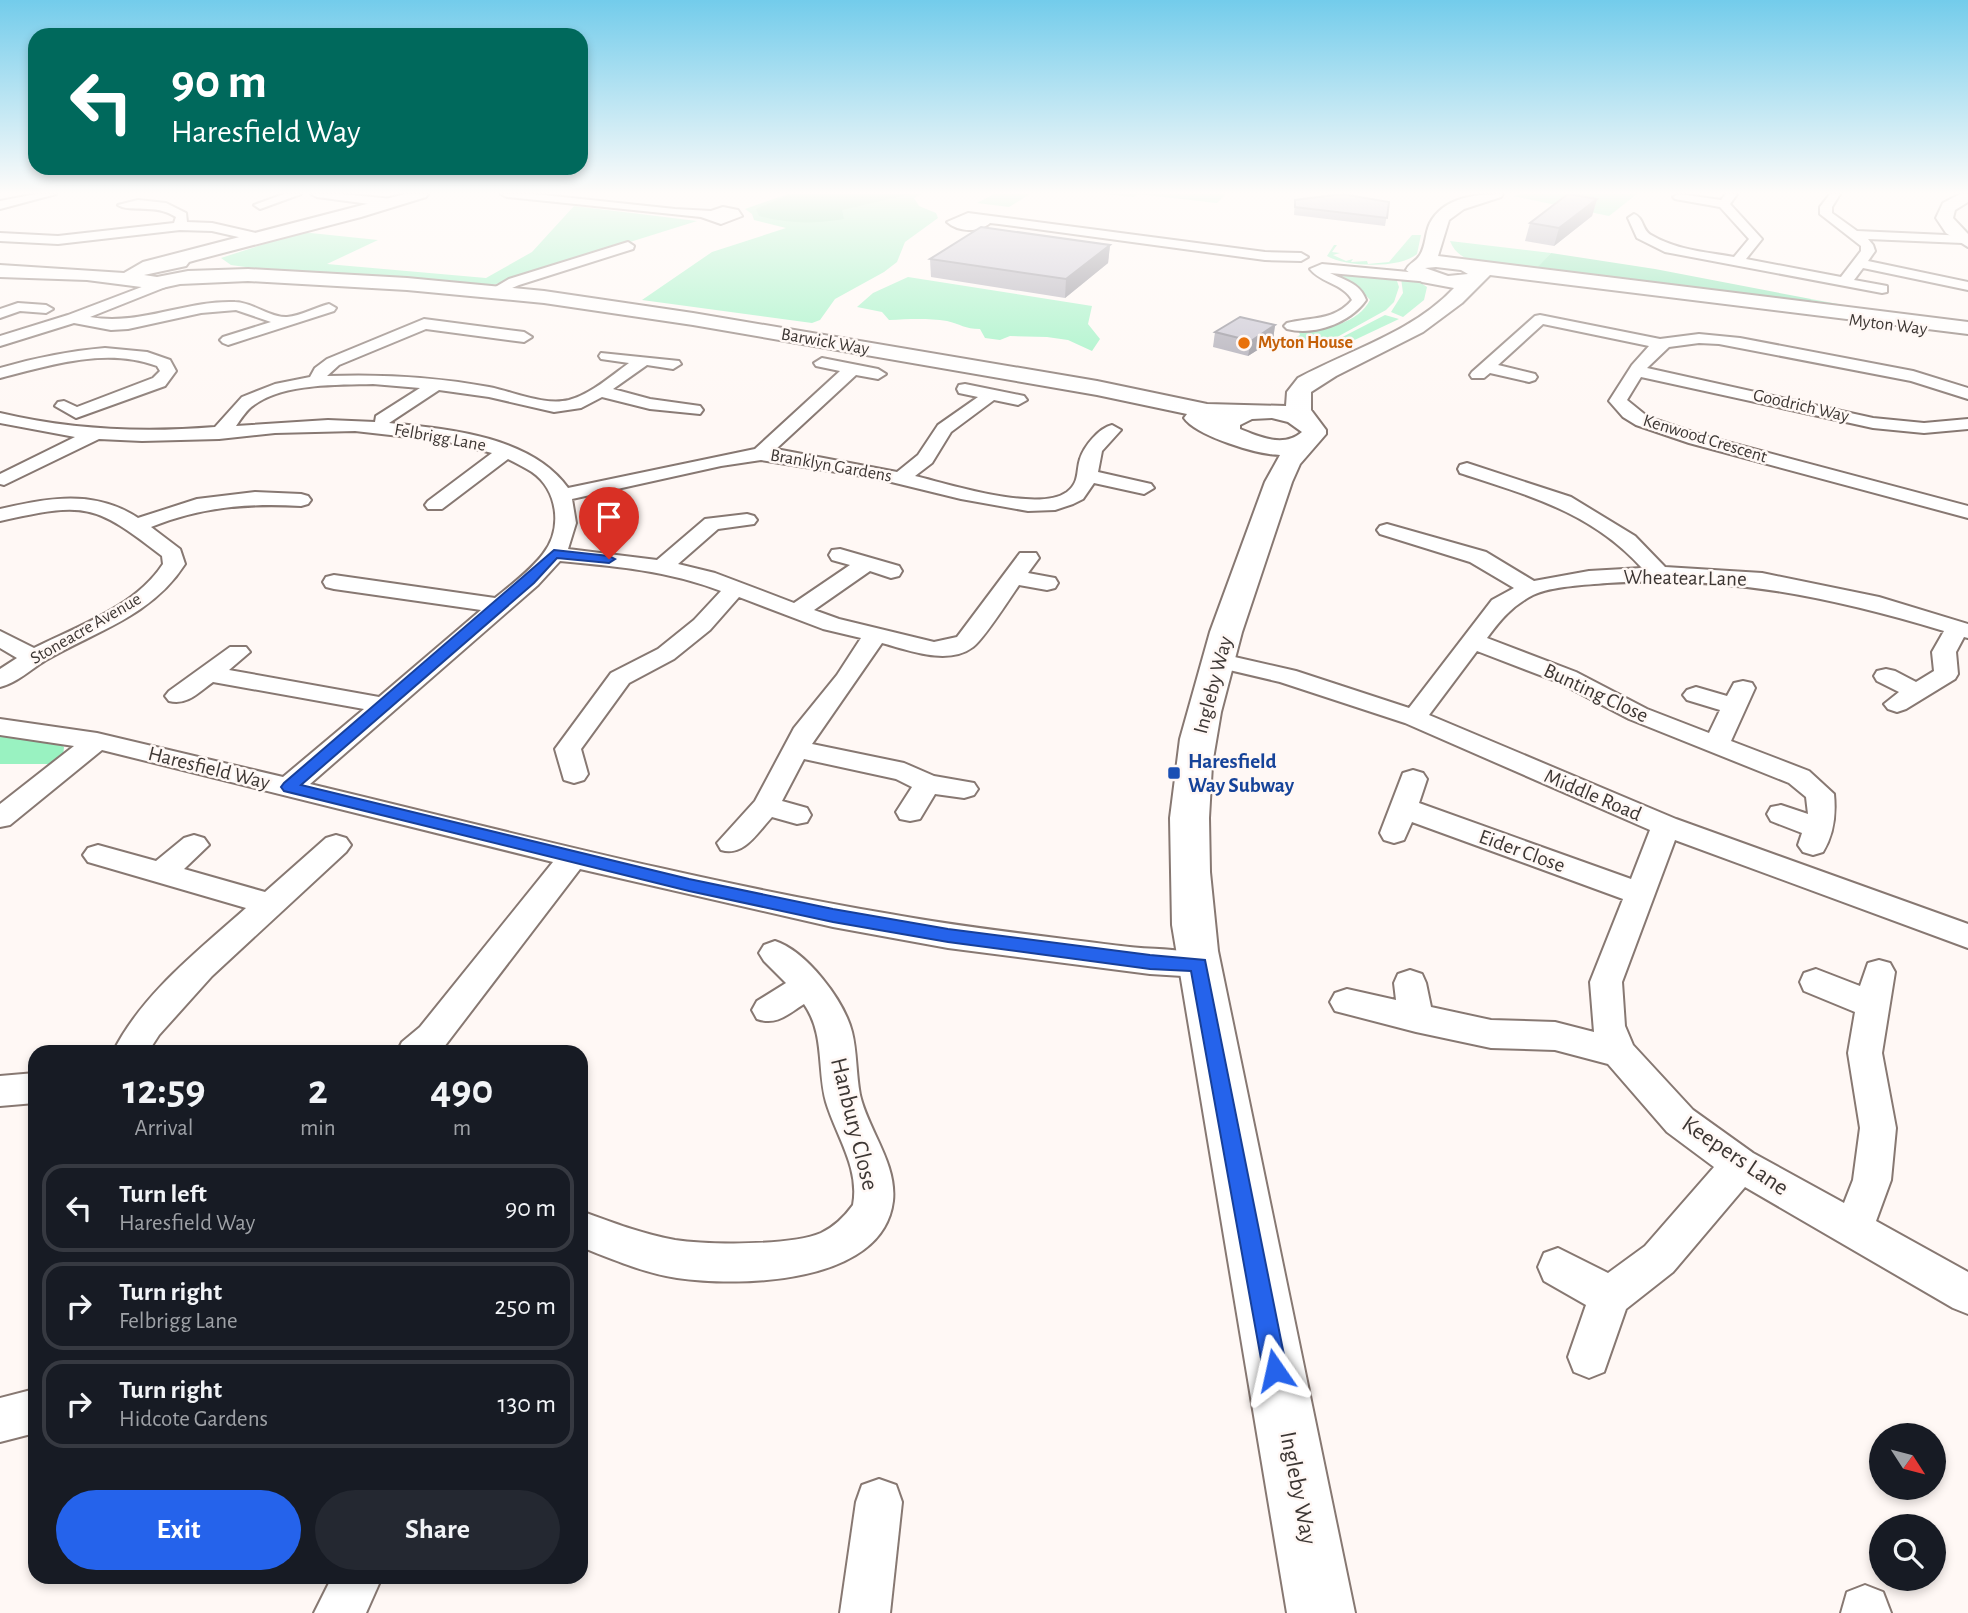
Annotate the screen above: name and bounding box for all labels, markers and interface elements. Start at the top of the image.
icon: left [56,56,147,147]
text: 90 m [171,58,267,107]
text: Haresfield Way [171,116,361,148]
street label: Myton Way [1848,311,1929,339]
street label: Barwick Way [779,325,871,359]
place label: Myton House [1258,334,1353,352]
marker: Myton House [1236,335,1252,351]
street label: Goodrich Way [1751,386,1851,426]
street label: Kenwood Crescent [1641,412,1769,466]
street label: Felbrigg Lane [393,421,487,455]
street label: Branklyn Gardens [769,446,893,486]
pin [579,487,639,559]
icon: arrive [590,498,628,536]
street label: Wheatear Lane [1623,566,1747,590]
street label: Stoneacre Avenue [27,590,145,668]
street label: Ingleby Way [1190,634,1236,736]
street label: Bunting Close [1540,660,1652,726]
street label: Haresfield Way [146,743,272,793]
place label: Haresfield Way Subway [1188,751,1295,796]
marker: Haresfield Way Subway [1166,765,1182,781]
street label: Middle Road [1541,765,1645,825]
street label: Eider Close [1476,826,1568,876]
street label: Hanbury Close [826,1055,882,1193]
text: 12:59 [122,1069,205,1111]
text: 2 [308,1069,328,1111]
text: 490 [430,1069,494,1111]
street label: Keepers Lane [1677,1112,1793,1200]
text: Arrival [134,1117,194,1140]
text: min [300,1117,336,1140]
text: m [453,1117,471,1140]
text: Turn left [119,1181,207,1207]
icon: left [60,1189,98,1227]
text: 90 m [505,1195,556,1221]
text: Haresfield Way [119,1212,255,1235]
text: Turn right [119,1279,222,1305]
icon: right [60,1287,98,1325]
text: 250 m [494,1293,556,1319]
text: Felbrigg Lane [119,1310,238,1333]
position arrow [1238,1333,1312,1407]
text: Turn right [119,1377,222,1403]
icon: right [60,1385,98,1423]
text: 130 m [498,1391,556,1417]
text: Hidcote Gardens [119,1408,268,1431]
north arrow [1869,1423,1946,1500]
map controls [1869,1423,1946,1591]
street label: Ingleby Way [1275,1429,1321,1547]
button: Exit [56,1490,301,1570]
button: Share [315,1490,560,1570]
button: search [1869,1514,1946,1591]

